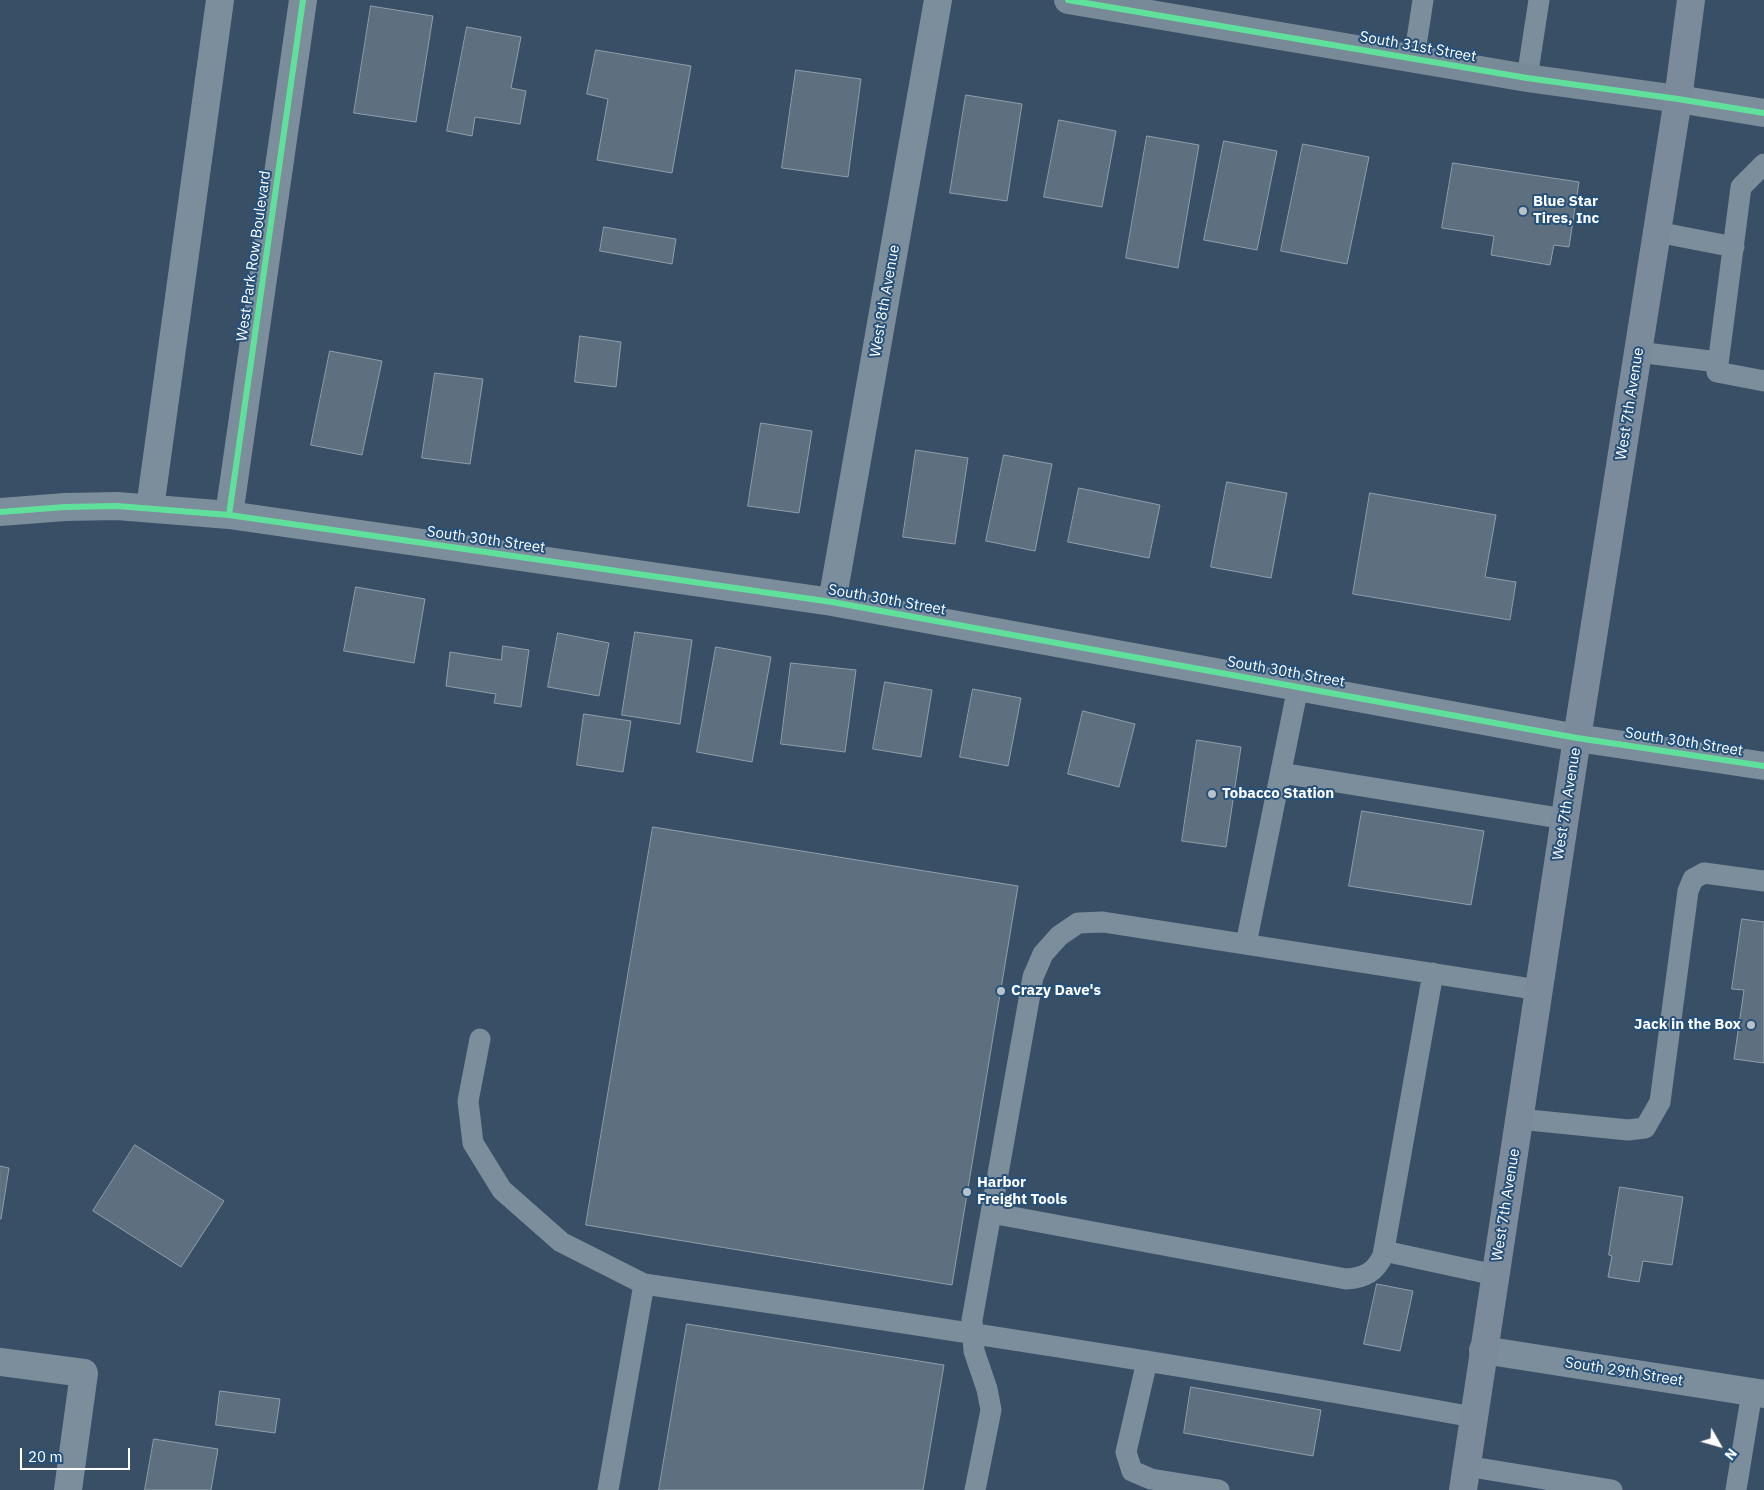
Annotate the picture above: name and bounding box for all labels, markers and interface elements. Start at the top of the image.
street label: South 31st Street [1358,28,1478,66]
street label: West Park Row Boulevard [233,169,275,343]
place label: Blue Star Tires, Inc [1533,193,1599,228]
marker: Blue Star Tires, Inc [1517,205,1529,217]
street label: West 8th Avenue [866,243,904,359]
street label: West 7th Avenue [1612,346,1648,462]
street label: South 30th Street [426,523,546,557]
street label: South 30th Street [827,581,947,619]
street label: South 30th Street [1226,653,1346,691]
street label: South 30th Street [1624,724,1744,760]
street label: West 7th Avenue [1549,746,1585,862]
place label: Tobacco Station [1222,785,1334,803]
marker: Tobacco Station [1206,788,1218,800]
place label: Crazy Dave's [1011,982,1101,1000]
marker: Crazy Dave's [995,985,1007,997]
place label: Jack in the Box [1634,1016,1741,1034]
marker: Jack in the Box [1745,1019,1757,1031]
street label: West 7th Avenue [1488,1147,1524,1263]
place label: Harbor Freight Tools [977,1174,1067,1209]
marker: Harbor Freight Tools [961,1186,973,1198]
street label: South 29th Street [1564,1354,1684,1390]
north arrow [1694,1420,1744,1470]
scale bar [22,1438,132,1470]
text: N [1721,1445,1741,1464]
text: 20 m [28,1447,63,1466]

